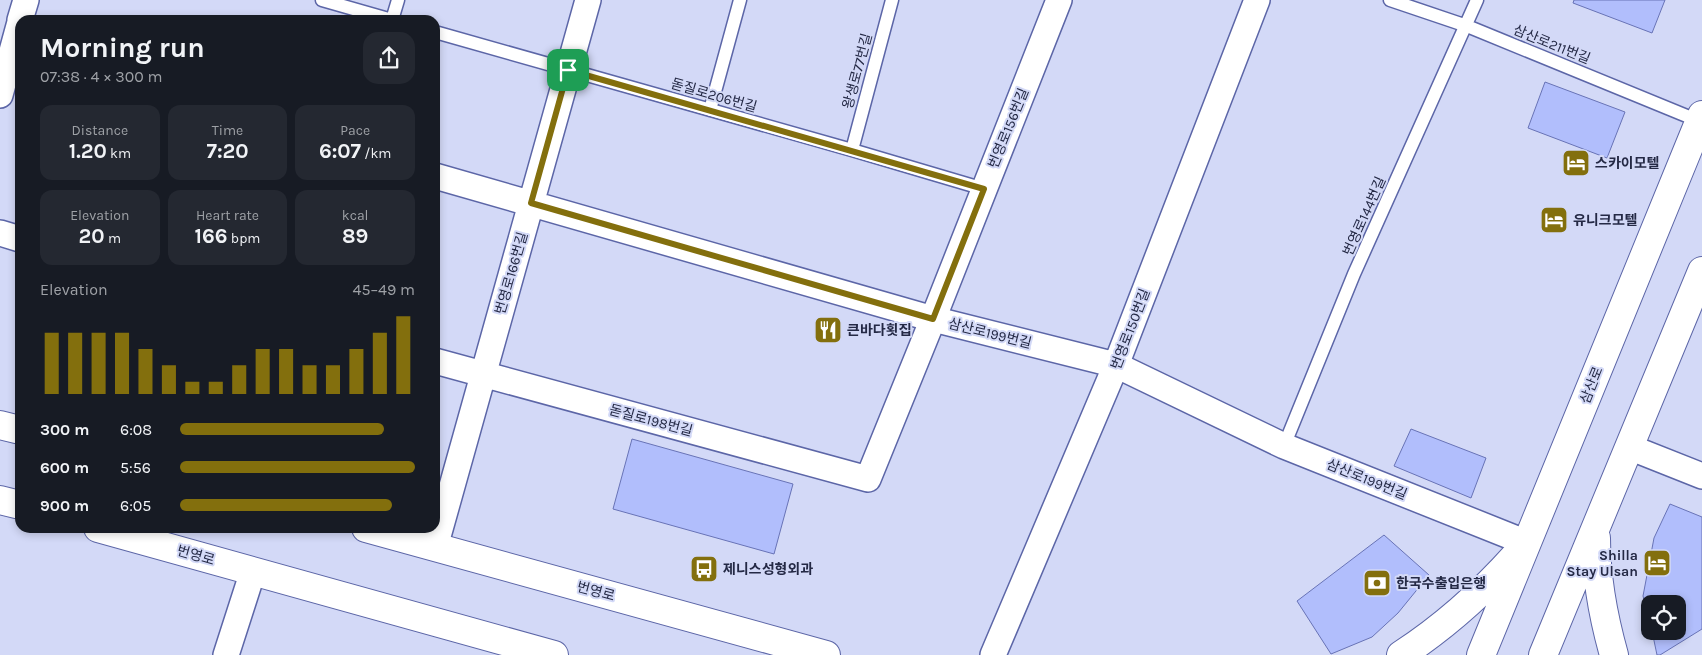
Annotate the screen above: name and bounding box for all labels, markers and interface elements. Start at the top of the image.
street label: 삼산로211번길 [1511,21,1593,68]
text: Morning run [40,31,205,64]
street label: 왕생로77번길 [839,31,876,111]
button: share [363,32,415,84]
pin [547,49,589,91]
icon: arrive [554,56,582,84]
text: 07:38 · 4 × 300 m [40,67,163,86]
street label: 돋질로206번길 [669,75,759,116]
street label: 번영로156번길 [985,86,1032,171]
text: Distance [72,122,128,139]
text: Time [212,122,243,139]
text: Pace [340,122,370,139]
text: 1.20 [69,139,107,163]
text: 7:20 [206,139,249,163]
text: 6:07 [319,139,361,163]
text: km [107,145,131,162]
text: /km [361,145,391,162]
hotel icon: 스카이모텔 [1561,148,1591,178]
place label: 스카이모텔 [1595,155,1660,172]
street label: 번영로144번길 [1339,174,1389,258]
hotel icon: 유니크모텔 [1539,205,1569,235]
text: Elevation [70,207,129,224]
text: Heart rate [196,207,259,224]
text: kcal [342,207,369,224]
place label: 유니크모텔 [1573,212,1638,229]
text: 20 [79,224,105,248]
text: 166 [195,224,228,248]
text: 89 [342,224,368,248]
text: m [105,230,121,247]
text: bpm [228,230,260,247]
street label: 번영로166번길 [492,230,531,316]
text: Elevation [40,280,108,299]
text: 45–49 m [352,280,415,299]
street label: 번영로150번길 [1107,286,1154,372]
restaurant icon: 큰바다횟집 [813,315,843,345]
street label: 삼산로199번길 [946,315,1033,352]
place label: 큰바다횟집 [847,322,911,339]
street label: 삼산로 [1576,364,1607,406]
street label: 돋질로198번길 [607,401,694,440]
text: 300 m [40,420,89,439]
text: 6:08 [120,420,152,439]
street label: 삼산로199번길 [1324,456,1410,503]
text: 600 m [40,458,89,477]
text: 5:56 [120,458,151,477]
text: 900 m [40,496,89,515]
text: 6:05 [120,496,151,515]
street label: 번영로 [175,542,217,569]
place label: Shilla Stay Ulsan [1567,547,1638,580]
hotel icon: Shilla Stay Ulsan [1642,548,1672,578]
bus stop icon: 제니스성형외과 [689,554,719,584]
place label: 제니스성형외과 [723,561,813,578]
bank icon: 한국수출입은행 [1362,568,1392,598]
place label: 한국수출입은행 [1396,575,1486,592]
street label: 번영로 [575,578,617,605]
map controls [1641,595,1686,640]
button: locate [1641,595,1686,640]

